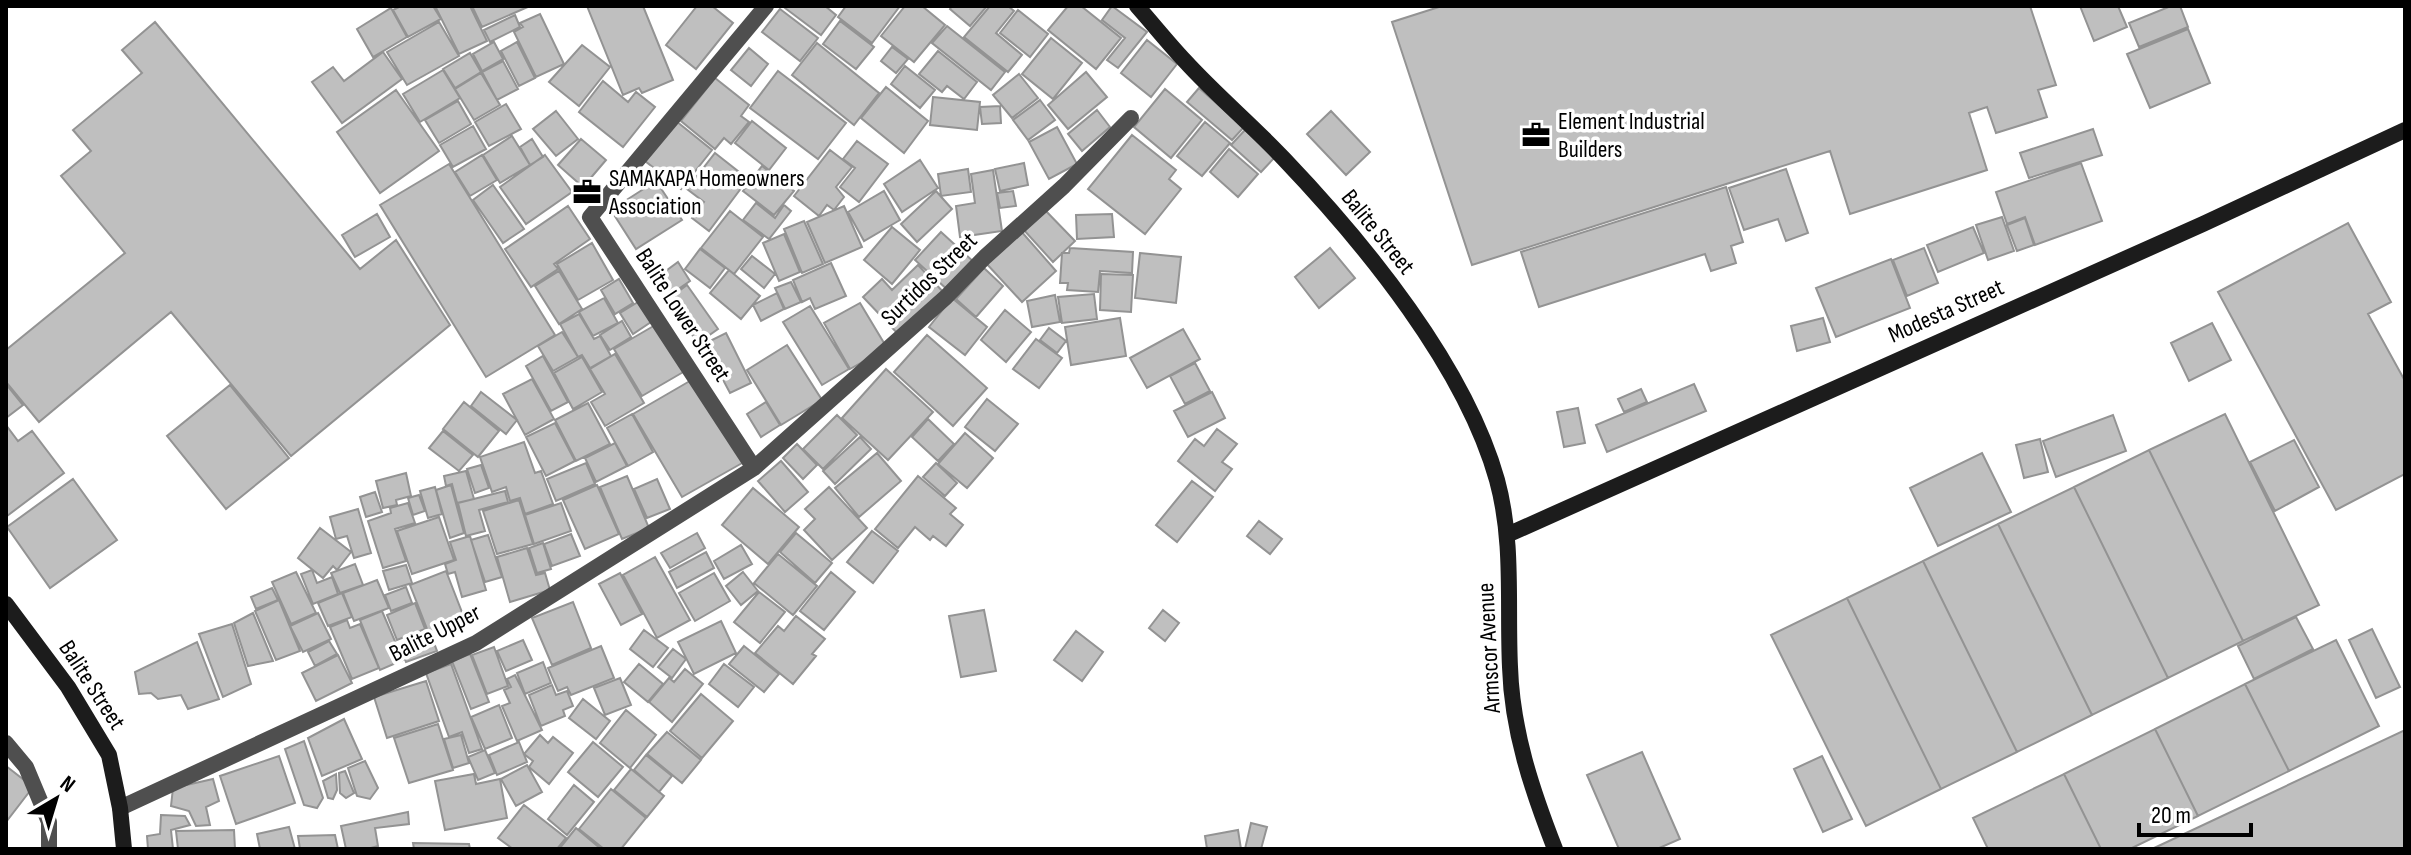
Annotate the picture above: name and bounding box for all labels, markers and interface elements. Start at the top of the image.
place label: Element Industrial Builders [1558,107,1705,164]
office icon: Element Industrial Builders [1521,120,1551,150]
place label: SAMAKAPA Homeowners Association [608,164,805,221]
office icon: SAMAKAPA Homeowners Association [572,177,602,207]
street label: Balite Street [1335,184,1421,280]
street label: Surtidos Street [875,226,983,332]
street label: Balite Lower Street [629,243,737,387]
street label: Modesta Street [1884,273,2008,349]
street label: Armscor Avenue [1471,582,1507,715]
street label: Balite Upper [385,598,485,668]
street label: Balite Street [52,635,132,735]
north arrow [16,759,96,839]
text: N [54,770,80,799]
scale bar [2139,787,2251,837]
text: 20 m [2151,801,2191,830]

